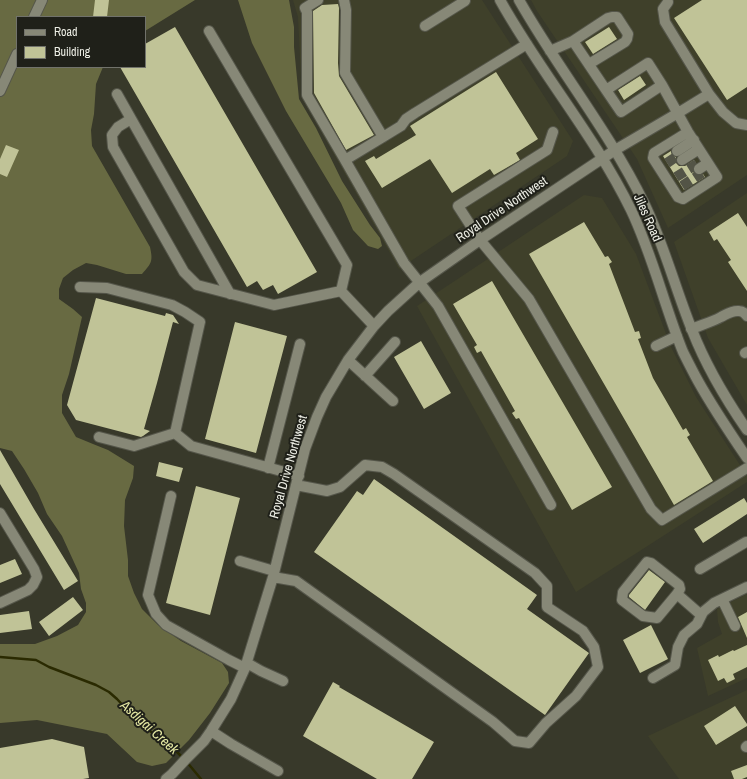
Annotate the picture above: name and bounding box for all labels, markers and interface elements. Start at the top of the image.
legend [16,16,146,68]
text: Road [54,24,78,40]
text: Building [54,44,90,60]
street label: Royal Drive Northwest [453,174,551,246]
street label: Jiles Road [630,192,664,244]
street label: Royal Drive Northwest [267,414,311,520]
water label: Asdigai Creek [116,697,182,759]

